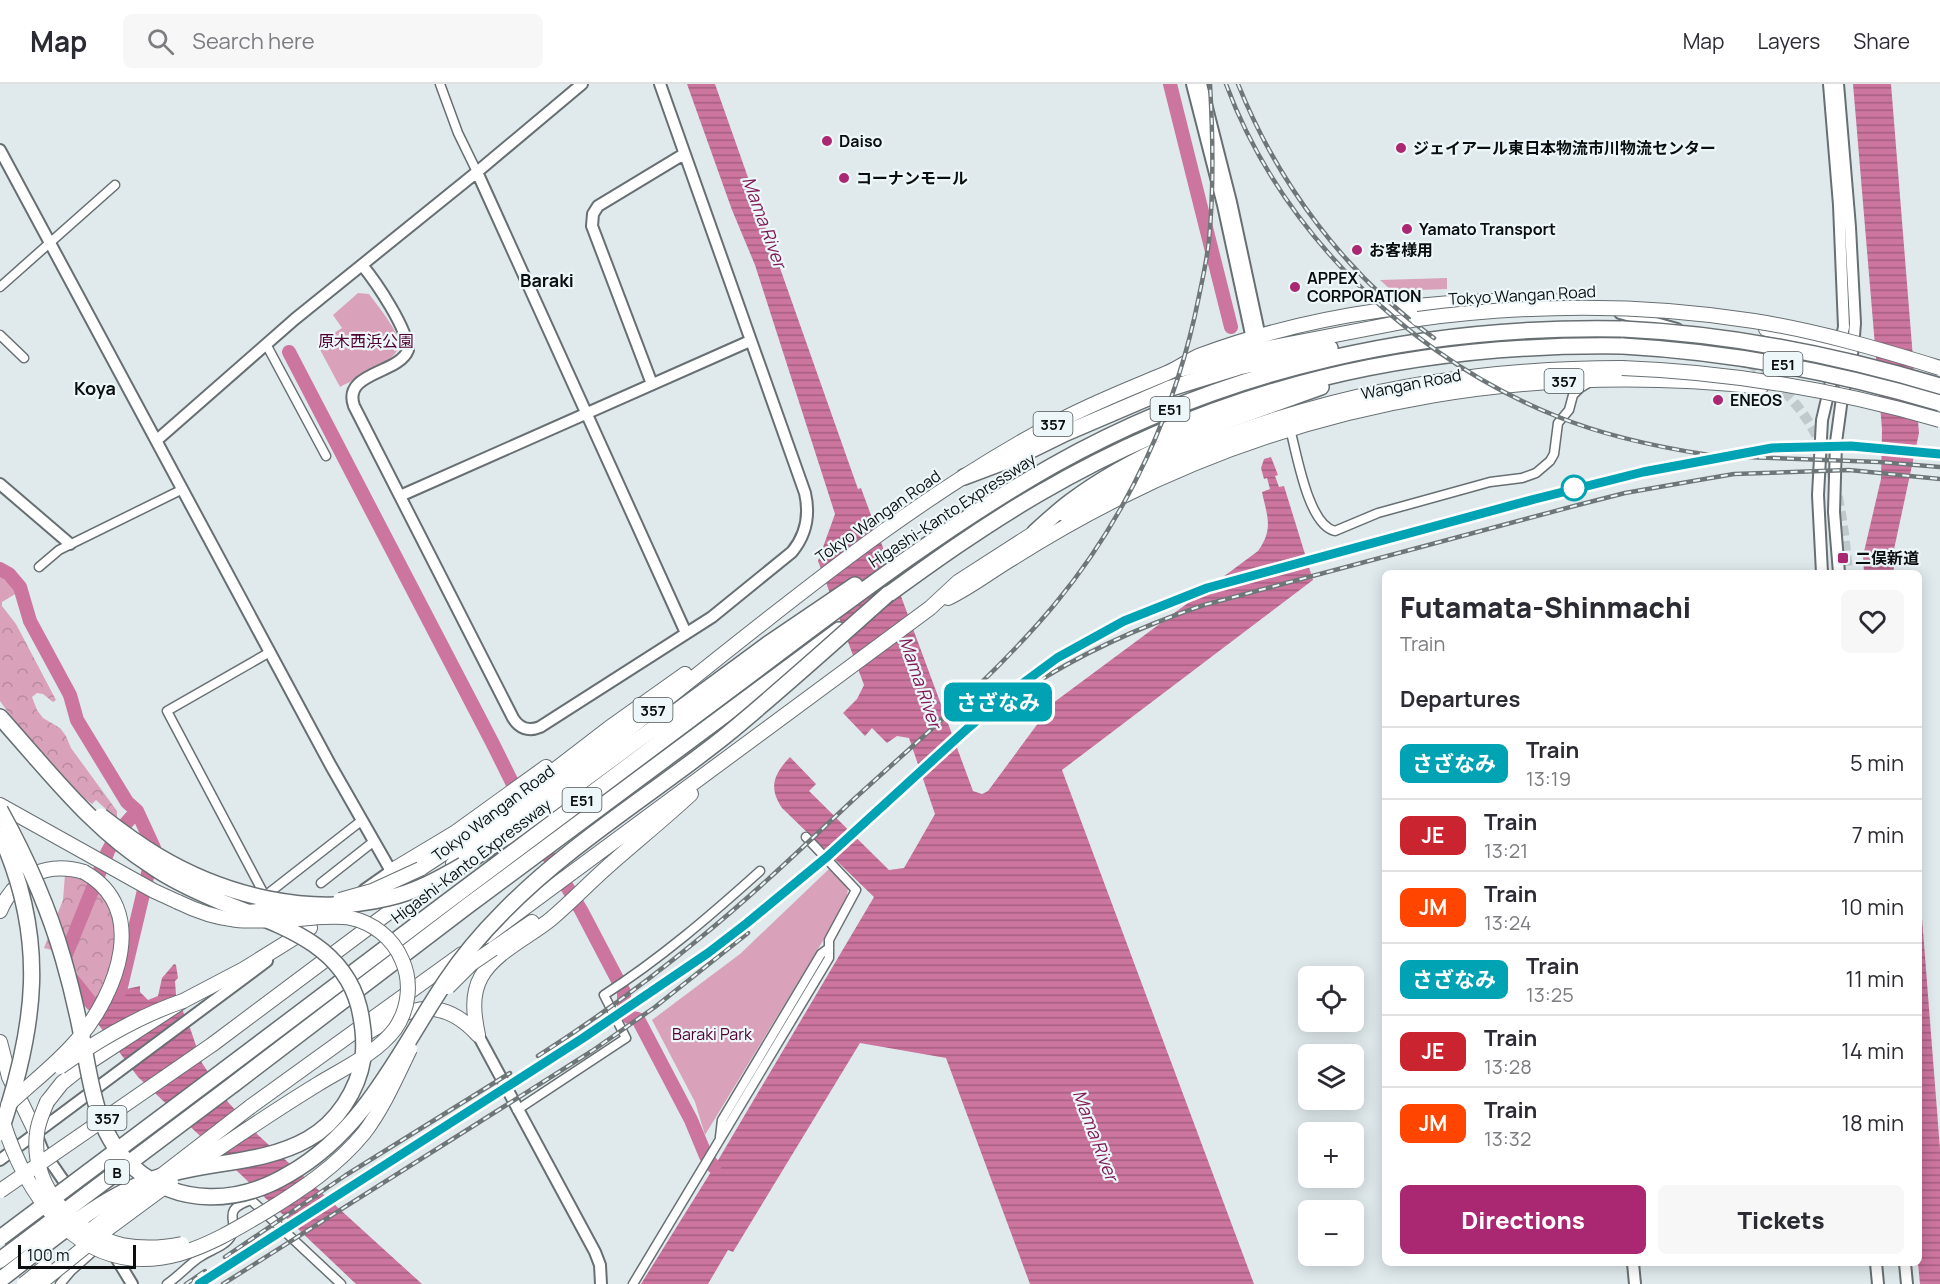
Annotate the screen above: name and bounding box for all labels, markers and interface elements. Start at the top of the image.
search box [123,14,543,68]
text: Map [30,22,87,60]
icon: search [144,25,177,58]
text: Search here [192,26,315,56]
text: Map [1683,27,1724,55]
text: Layers [1757,27,1820,55]
text: Share [1853,27,1910,55]
place label: Daiso [839,130,883,152]
marker: Daiso [820,134,834,148]
place label: ジェイアール東日本物流市川物流センター [1413,137,1716,159]
marker: ジェイアール東日本物流市川物流センター [1394,141,1408,155]
place label: コーナンモール [856,167,968,189]
marker: コーナンモール [837,171,851,185]
water label: Mama River [737,173,793,273]
place label: Yamato Transport [1419,218,1556,240]
marker: Yamato Transport [1400,222,1414,236]
place label: お客様用 [1369,239,1433,261]
marker: お客様用 [1350,243,1364,257]
place label: APPEX CORPORATION [1307,267,1422,307]
district label: Baraki [520,268,574,292]
marker: APPEX CORPORATION [1288,280,1302,294]
street label: Tokyo Wangan Road [1447,280,1597,310]
park label: 原木西浜公園 [318,330,414,352]
road number: E51 [1764,352,1802,376]
street label: Wangan Road [1359,364,1463,404]
road number: 357 [1544,369,1584,393]
district label: Koya [74,376,116,400]
place label: ENEOS [1730,389,1782,411]
marker: ENEOS [1711,393,1725,407]
road number: E51 [1150,397,1190,421]
road number: 357 [1034,412,1072,436]
street label: Higashi-Kanto Expressway [864,447,1040,572]
street label: Tokyo Wangan Road [811,465,945,567]
unlabelled marker [1561,475,1587,501]
place label: 二俣新道 [1855,547,1919,569]
marker: 二俣新道 [1836,551,1850,565]
text: Futamata-Shinmachi [1400,588,1691,626]
button: heart [1841,590,1904,653]
text: Train [1400,630,1445,657]
water label: Mama River [894,633,949,733]
line badge: さざなみ [956,682,1040,722]
text: Departures [1400,684,1520,714]
text: さざなみ [956,688,1040,716]
road number: 357 [634,698,672,722]
text: Train [1526,735,1579,765]
text: 5 min [1850,748,1904,778]
text: さざなみ [1412,749,1496,777]
street label: Tokyo Wangan Road [427,760,559,866]
text: 13:19 [1526,765,1571,792]
road number: E51 [562,788,602,812]
street label: Higashi-Kanto Expressway [386,793,556,929]
text: Train [1484,807,1537,837]
text: 7 min [1852,820,1904,850]
text: JE [1422,821,1444,849]
text: 13:21 [1484,837,1528,864]
text: Train [1484,879,1537,909]
text: 10 min [1841,892,1904,922]
text: JM [1419,893,1447,921]
text: 13:24 [1484,909,1532,936]
text: Train [1526,951,1579,981]
text: 11 min [1846,964,1904,994]
text: さざなみ [1412,965,1496,993]
map controls [1298,966,1364,1266]
button: locate [1298,966,1364,1032]
text: 13:25 [1526,981,1574,1008]
park label: Baraki Park [672,1023,753,1045]
text: Train [1484,1023,1537,1053]
text: 14 min [1841,1036,1904,1066]
text: JE [1422,1037,1444,1065]
button: layers [1298,1044,1364,1110]
text: 13:28 [1484,1053,1532,1080]
water label: Mama River [1068,1086,1125,1186]
text: Train [1484,1095,1537,1125]
road number: 357 [88,1106,126,1130]
text: 18 min [1841,1108,1904,1138]
text: JM [1419,1109,1447,1137]
button: + [1298,1122,1364,1188]
text: 13:32 [1484,1125,1531,1152]
road number: B [105,1160,129,1184]
button: Directions [1400,1185,1646,1254]
button: Tickets [1658,1185,1904,1254]
button: − [1298,1200,1364,1266]
scale bar [18,1242,136,1270]
text: 100 m [27,1244,70,1266]

